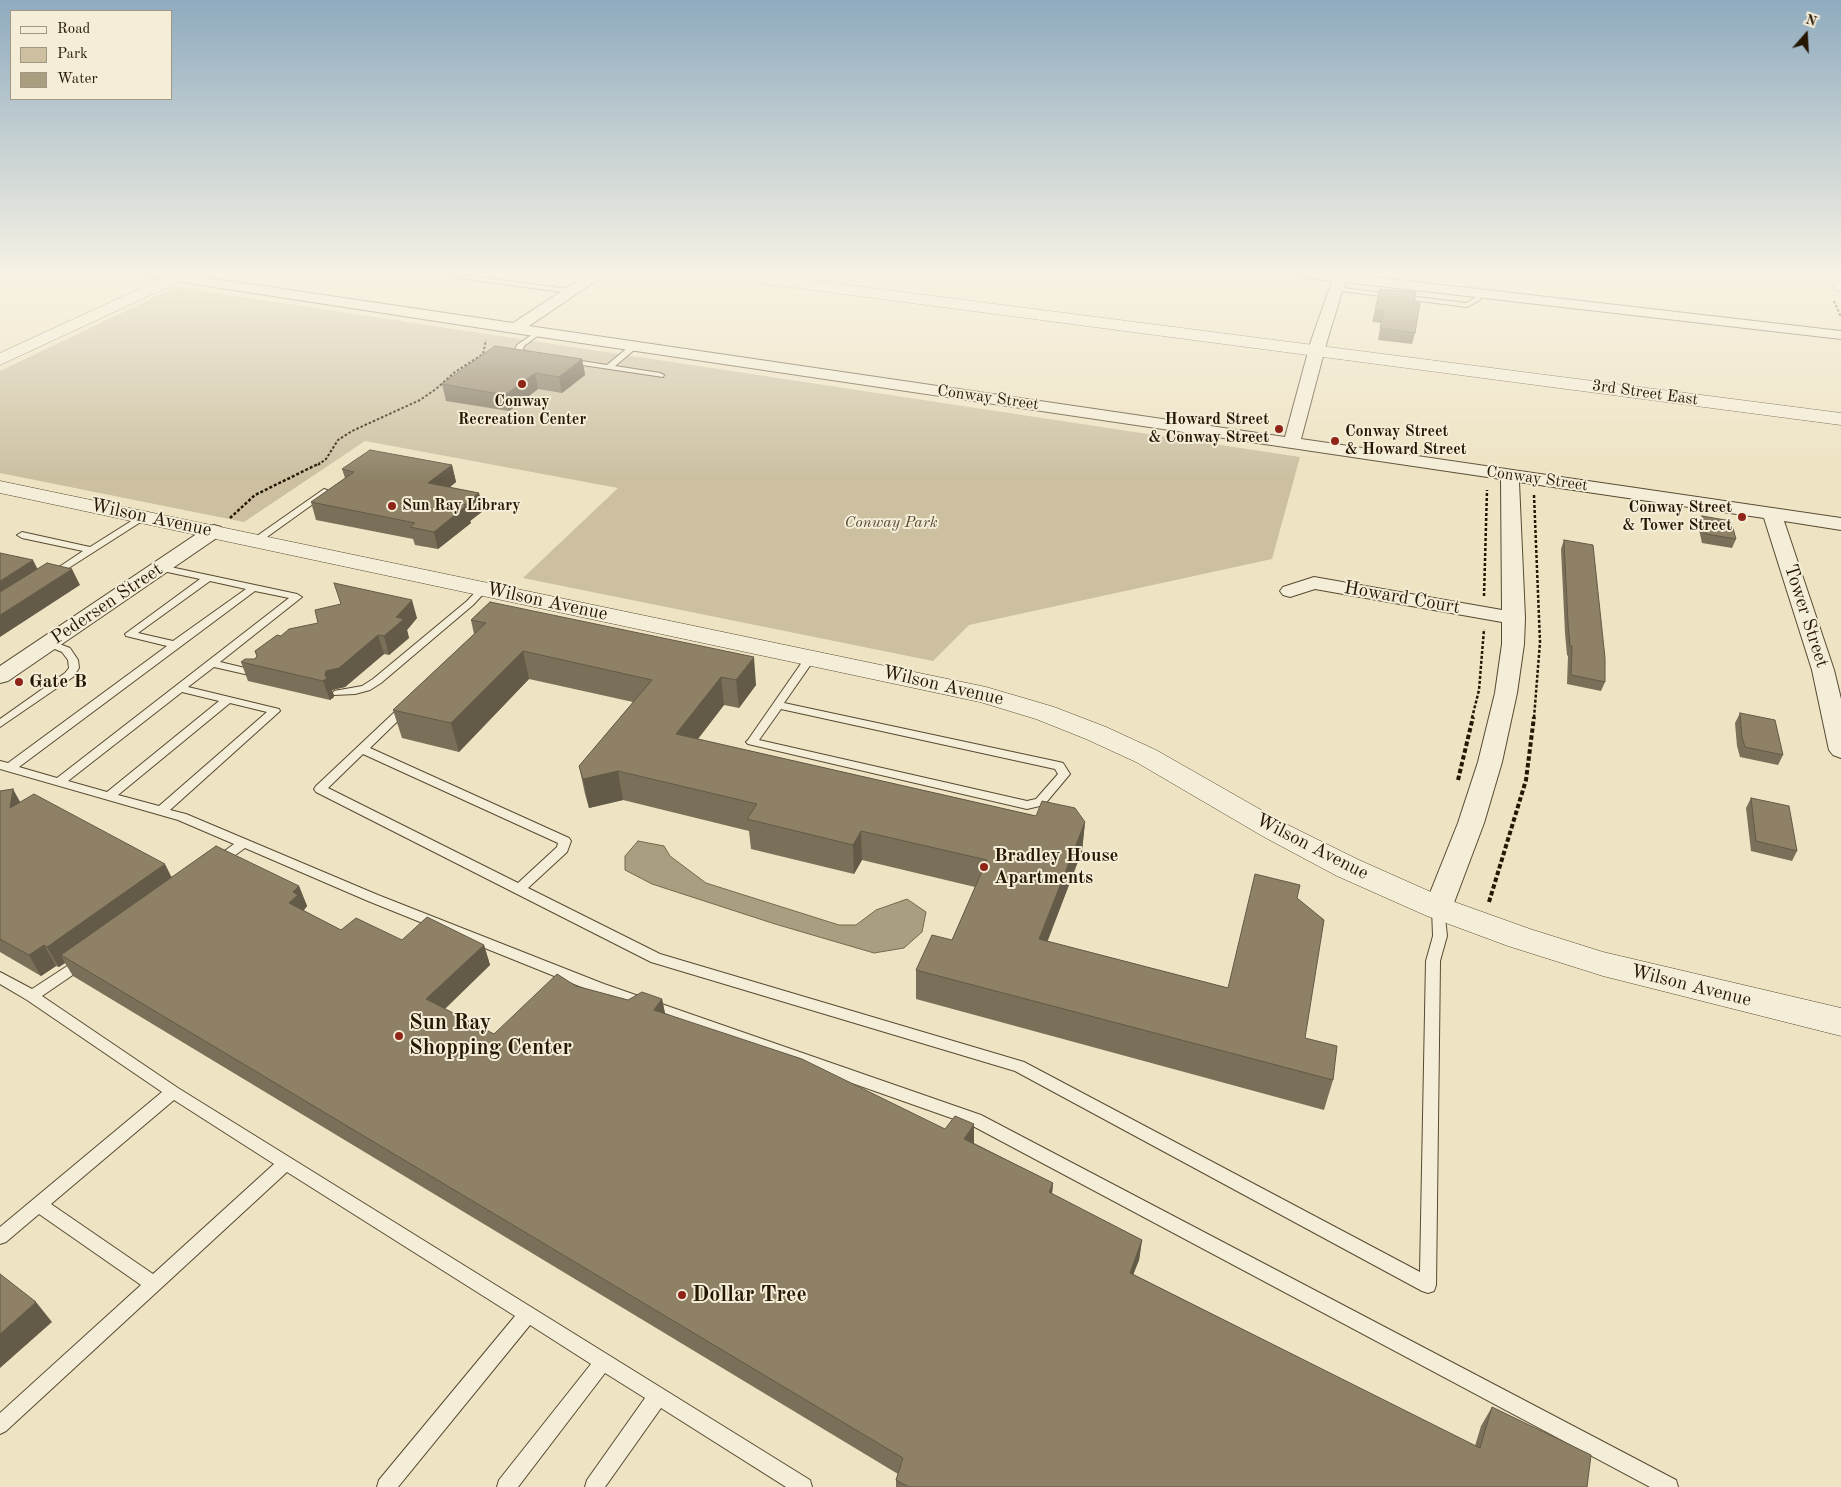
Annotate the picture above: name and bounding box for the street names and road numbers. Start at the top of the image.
street label: 3rd Street East [1591,376,1699,410]
street label: Conway Street [936,381,1040,415]
street label: Conway Street [1485,462,1589,496]
street label: Wilson Avenue [88,494,214,542]
street label: Pedersen Street [47,558,167,650]
street label: Tower Street [1779,561,1833,671]
street label: Howard Court [1342,577,1462,619]
street label: Wilson Avenue [484,578,610,626]
street label: Wilson Avenue [880,661,1006,711]
street label: Wilson Avenue [1252,809,1372,885]
street label: Wilson Avenue [1628,960,1754,1012]

